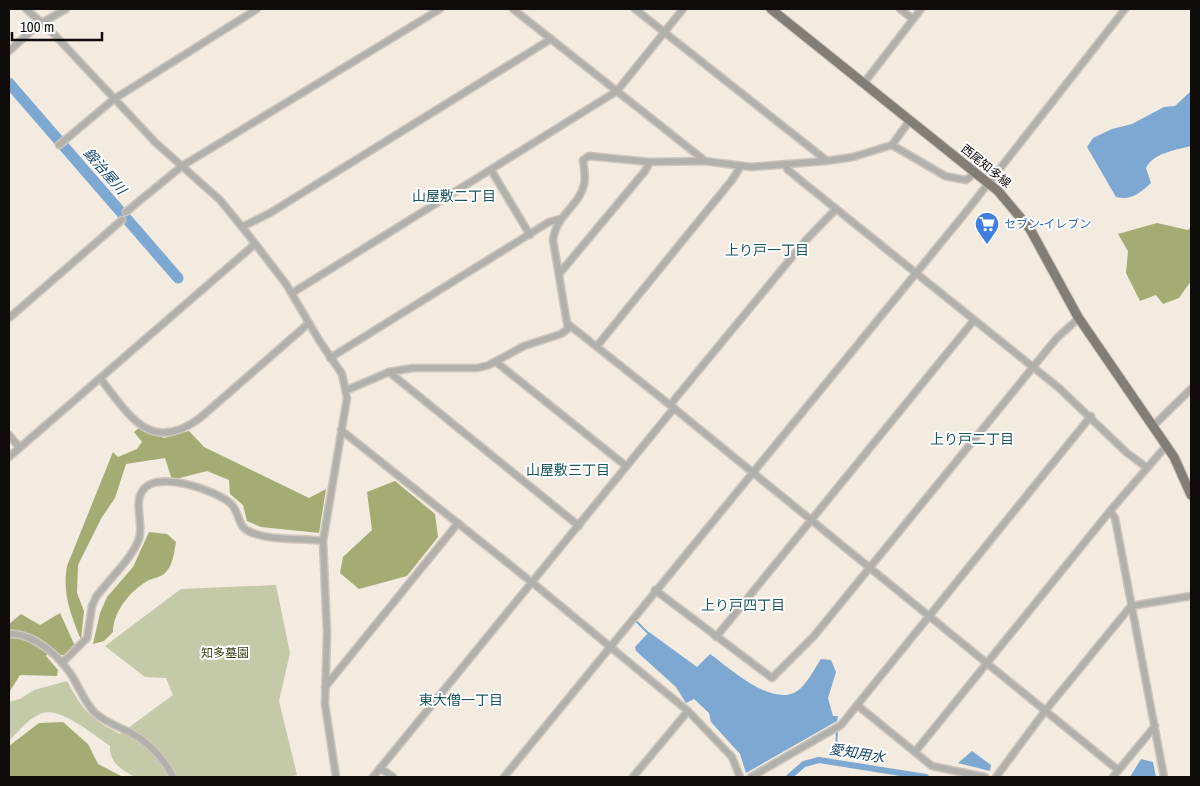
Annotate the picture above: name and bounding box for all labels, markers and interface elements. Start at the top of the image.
scale bar [12,10,102,42]
text: 100 m [20,16,54,37]
street label: 西尾知多線 [958,141,1014,191]
water label: 鍛治屋川 [80,144,131,200]
district label: 山屋敷二丁目 [412,187,496,205]
supermarket icon: セブン-イレブン [974,211,1000,245]
place label: セブン-イレブン [1004,216,1091,232]
district label: 上り戸一丁目 [725,241,809,259]
district label: 上り戸二丁目 [930,430,1014,448]
district label: 山屋敷三丁目 [526,461,610,479]
district label: 上り戸四丁目 [701,596,785,614]
park label: 知多墓園 [201,645,249,661]
district label: 東大僧一丁目 [419,691,503,709]
water label: 愛知用水 [828,740,888,767]

